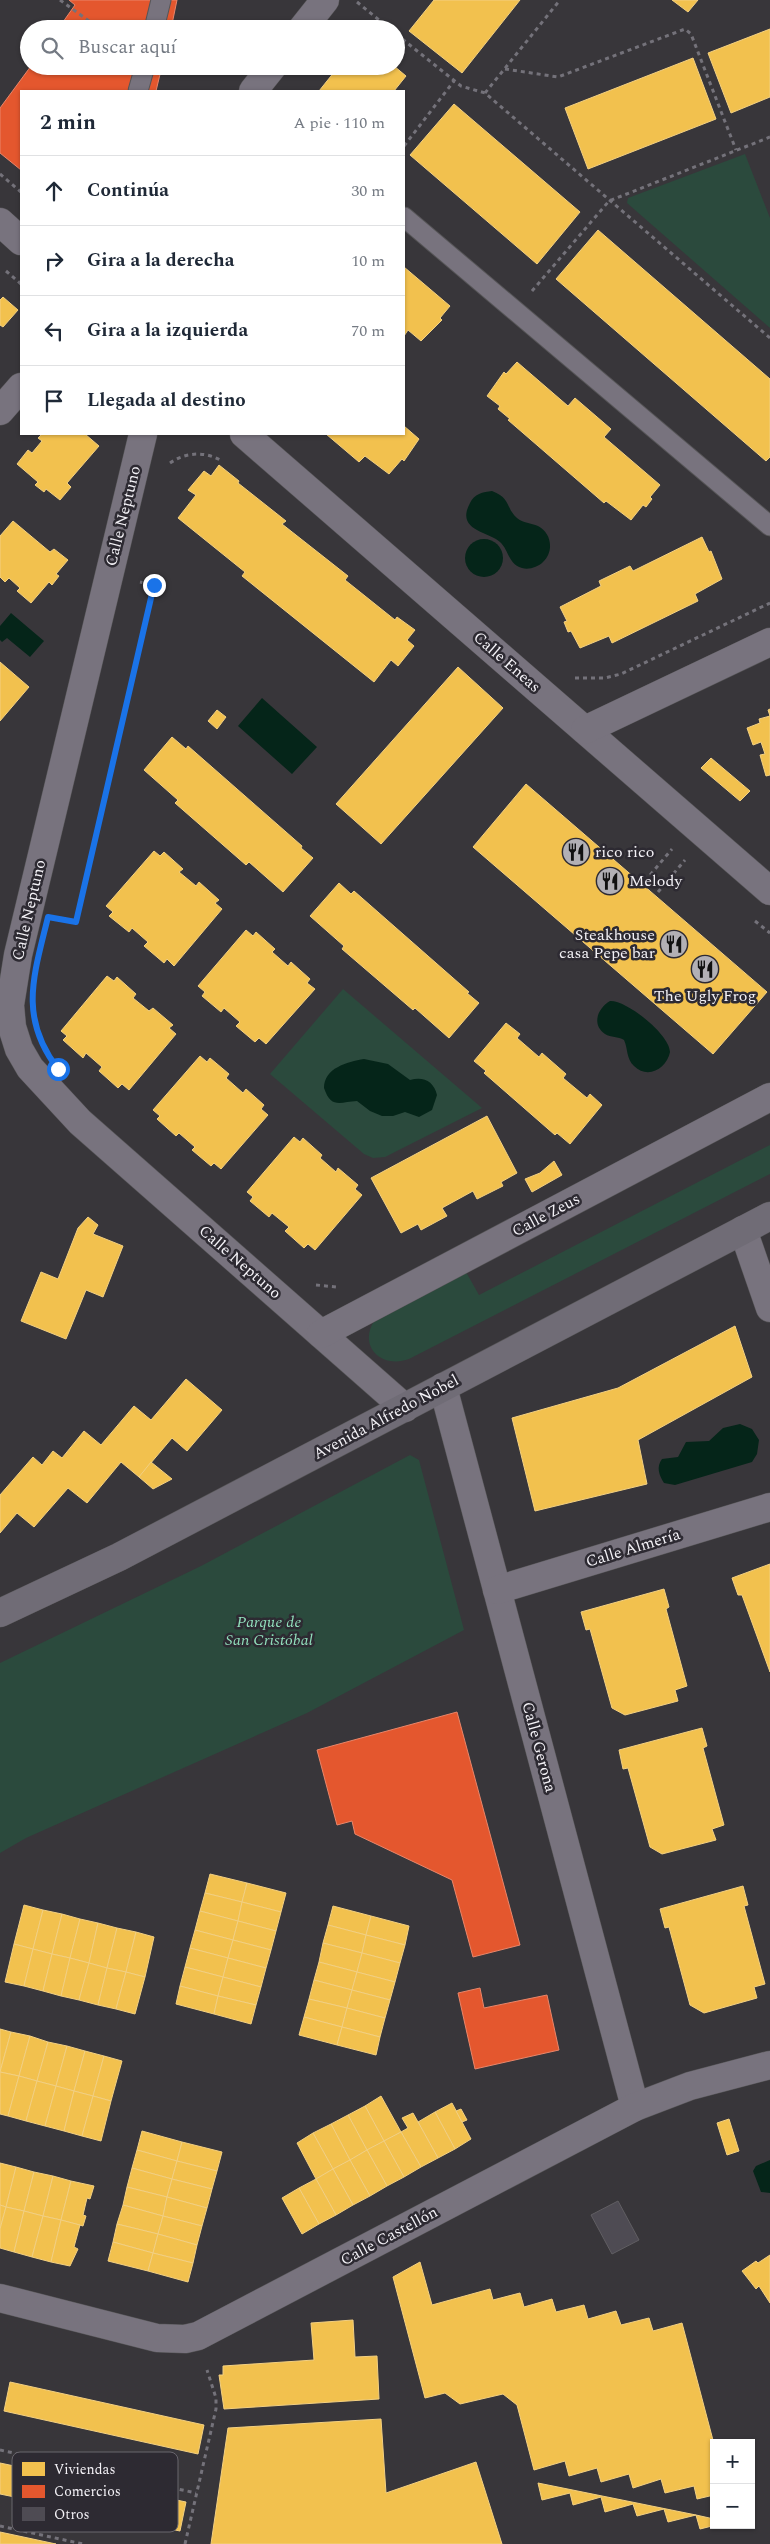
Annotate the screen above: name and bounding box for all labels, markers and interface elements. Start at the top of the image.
search box [20,20,405,75]
text: Buscar aquí [78,33,177,62]
icon: search [38,34,66,62]
text: 2 min [40,107,96,139]
text: A pie · 110 m [293,111,385,135]
text: Continúa [87,176,169,205]
icon: ahead [40,177,68,205]
text: 30 m [351,179,385,203]
text: Gira a la derecha [87,246,234,275]
icon: right [40,247,68,275]
text: 10 m [351,249,385,273]
text: Gira a la izquierda [87,316,248,345]
icon: left [40,317,68,345]
text: 70 m [351,319,385,343]
text: Llegada al destino [87,386,246,415]
icon: arrive [40,387,68,415]
street label: Calle Neptuno [99,463,147,569]
route end [143,574,166,597]
street label: Calle Eneas [468,626,546,698]
restaurant icon: rico rico [561,837,591,867]
place label: rico rico [595,840,654,864]
street label: Calle Neptuno [6,857,52,963]
restaurant icon: Melody [595,866,625,896]
place label: Melody [629,869,683,893]
place label: Steakhouse casa Pepe bar [559,923,655,965]
restaurant icon: Steakhouse casa Pepe bar [659,929,689,959]
restaurant icon: The Ugly Frog [690,954,720,984]
place label: The Ugly Frog [654,984,756,1008]
route start [47,1058,70,1081]
street label: Calle Zeus [508,1187,584,1243]
street label: Calle Neptuno [193,1219,287,1305]
street label: Avenida Alfredo Nobel [309,1368,463,1466]
street label: Calle Almería [583,1522,683,1574]
park label: Parque de San Cristóbal [225,1610,313,1652]
street label: Calle Gerona [515,1699,563,1795]
street label: Calle Castellón [336,2200,442,2272]
map controls [710,2439,755,2529]
button: + [710,2439,755,2484]
legend [12,2452,178,2532]
text: Viviendas [54,2459,116,2480]
text: Comercios [54,2481,121,2502]
button: − [710,2484,755,2529]
text: Otros [54,2504,90,2525]

